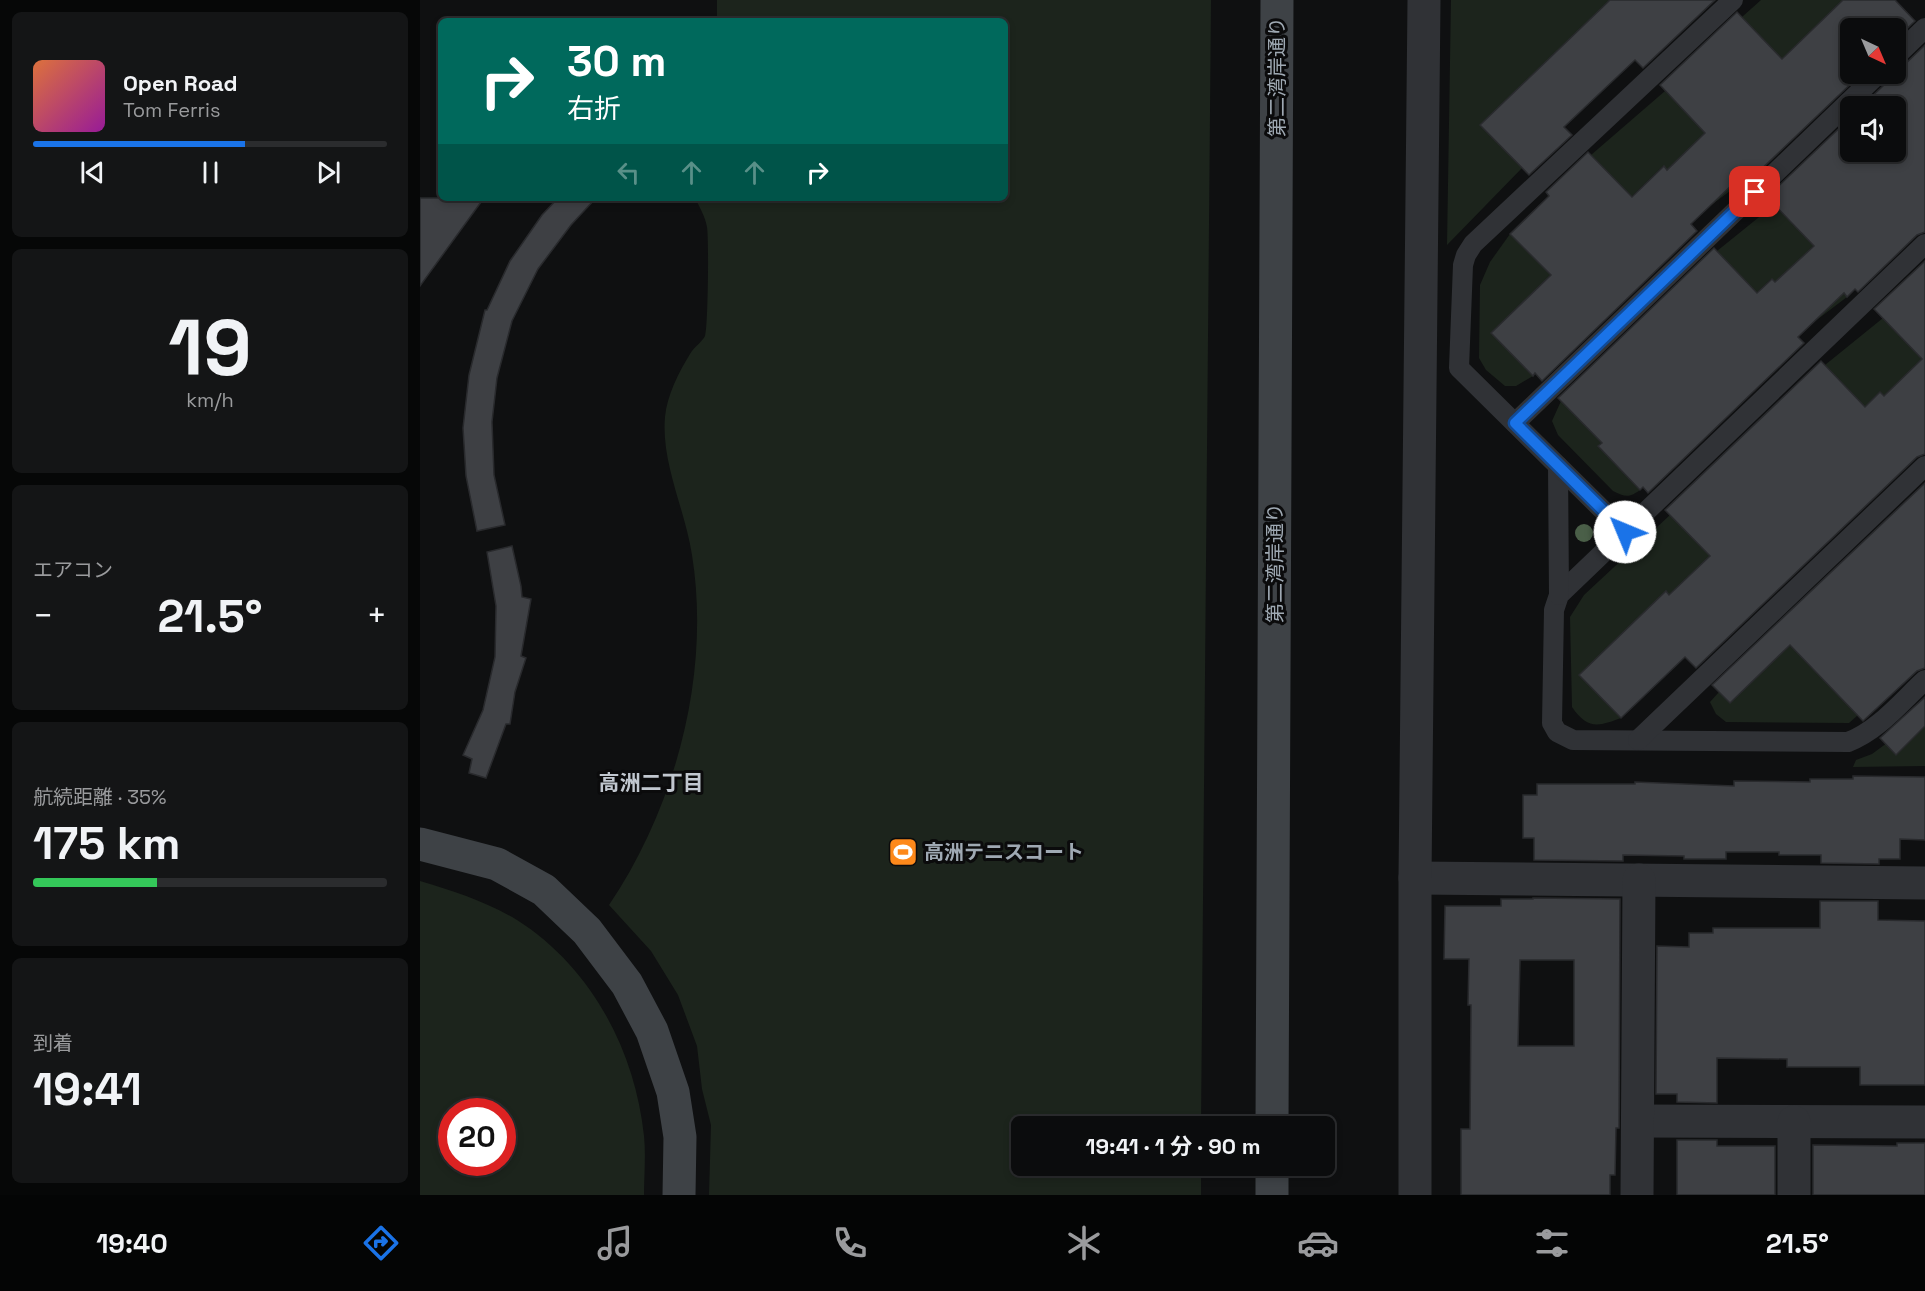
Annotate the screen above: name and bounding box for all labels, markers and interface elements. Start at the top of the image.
street label: 第二湾岸通り [1264,17,1290,137]
north arrow [1840,18,1906,84]
map controls [1840,18,1906,162]
text: 30 m [567,35,666,88]
icon: right [468,42,546,120]
text: Open Road [123,69,238,97]
text: 右折 [567,91,621,126]
button: sound [1840,96,1906,162]
text: Tom Ferris [123,97,221,123]
icon: previous [76,156,109,189]
icon: pause [194,156,227,189]
icon: next [312,156,345,189]
icon: left [612,156,645,189]
icon: ahead [675,156,708,189]
icon: ahead [738,156,771,189]
icon: right [801,156,834,189]
pin [1729,166,1780,217]
icon: arrive [1738,175,1771,208]
text: 19 [168,298,252,398]
text: km/h [186,387,234,413]
position arrow [1593,500,1657,564]
street label: 第二湾岸通り [1262,503,1288,623]
text: エアコン [33,557,113,583]
text: 21.5° [157,588,263,645]
text: − [33,595,53,637]
text: + [367,595,387,637]
district label: 高洲二丁目 [599,769,704,796]
text: 航続距離 · 35% [33,784,167,810]
text: 175 km [33,815,181,872]
sports icon: 高洲テニスコート [887,836,919,868]
place label: 高洲テニスコート [924,839,1084,865]
text: 到着 [33,1030,73,1056]
text: 19:41 [33,1061,142,1118]
speed limit sign: 20 [438,1098,516,1176]
text: 19:41 · 1 分 · 90 m [1086,1132,1260,1160]
icon: directions [360,1222,402,1264]
icon: music [594,1222,636,1264]
icon: phone [829,1222,871,1264]
icon: climate [1063,1222,1105,1264]
icon: car [1297,1222,1339,1264]
icon: filters [1531,1222,1573,1264]
text: 19:40 [96,1226,168,1261]
text: 21.5° [1766,1226,1829,1261]

